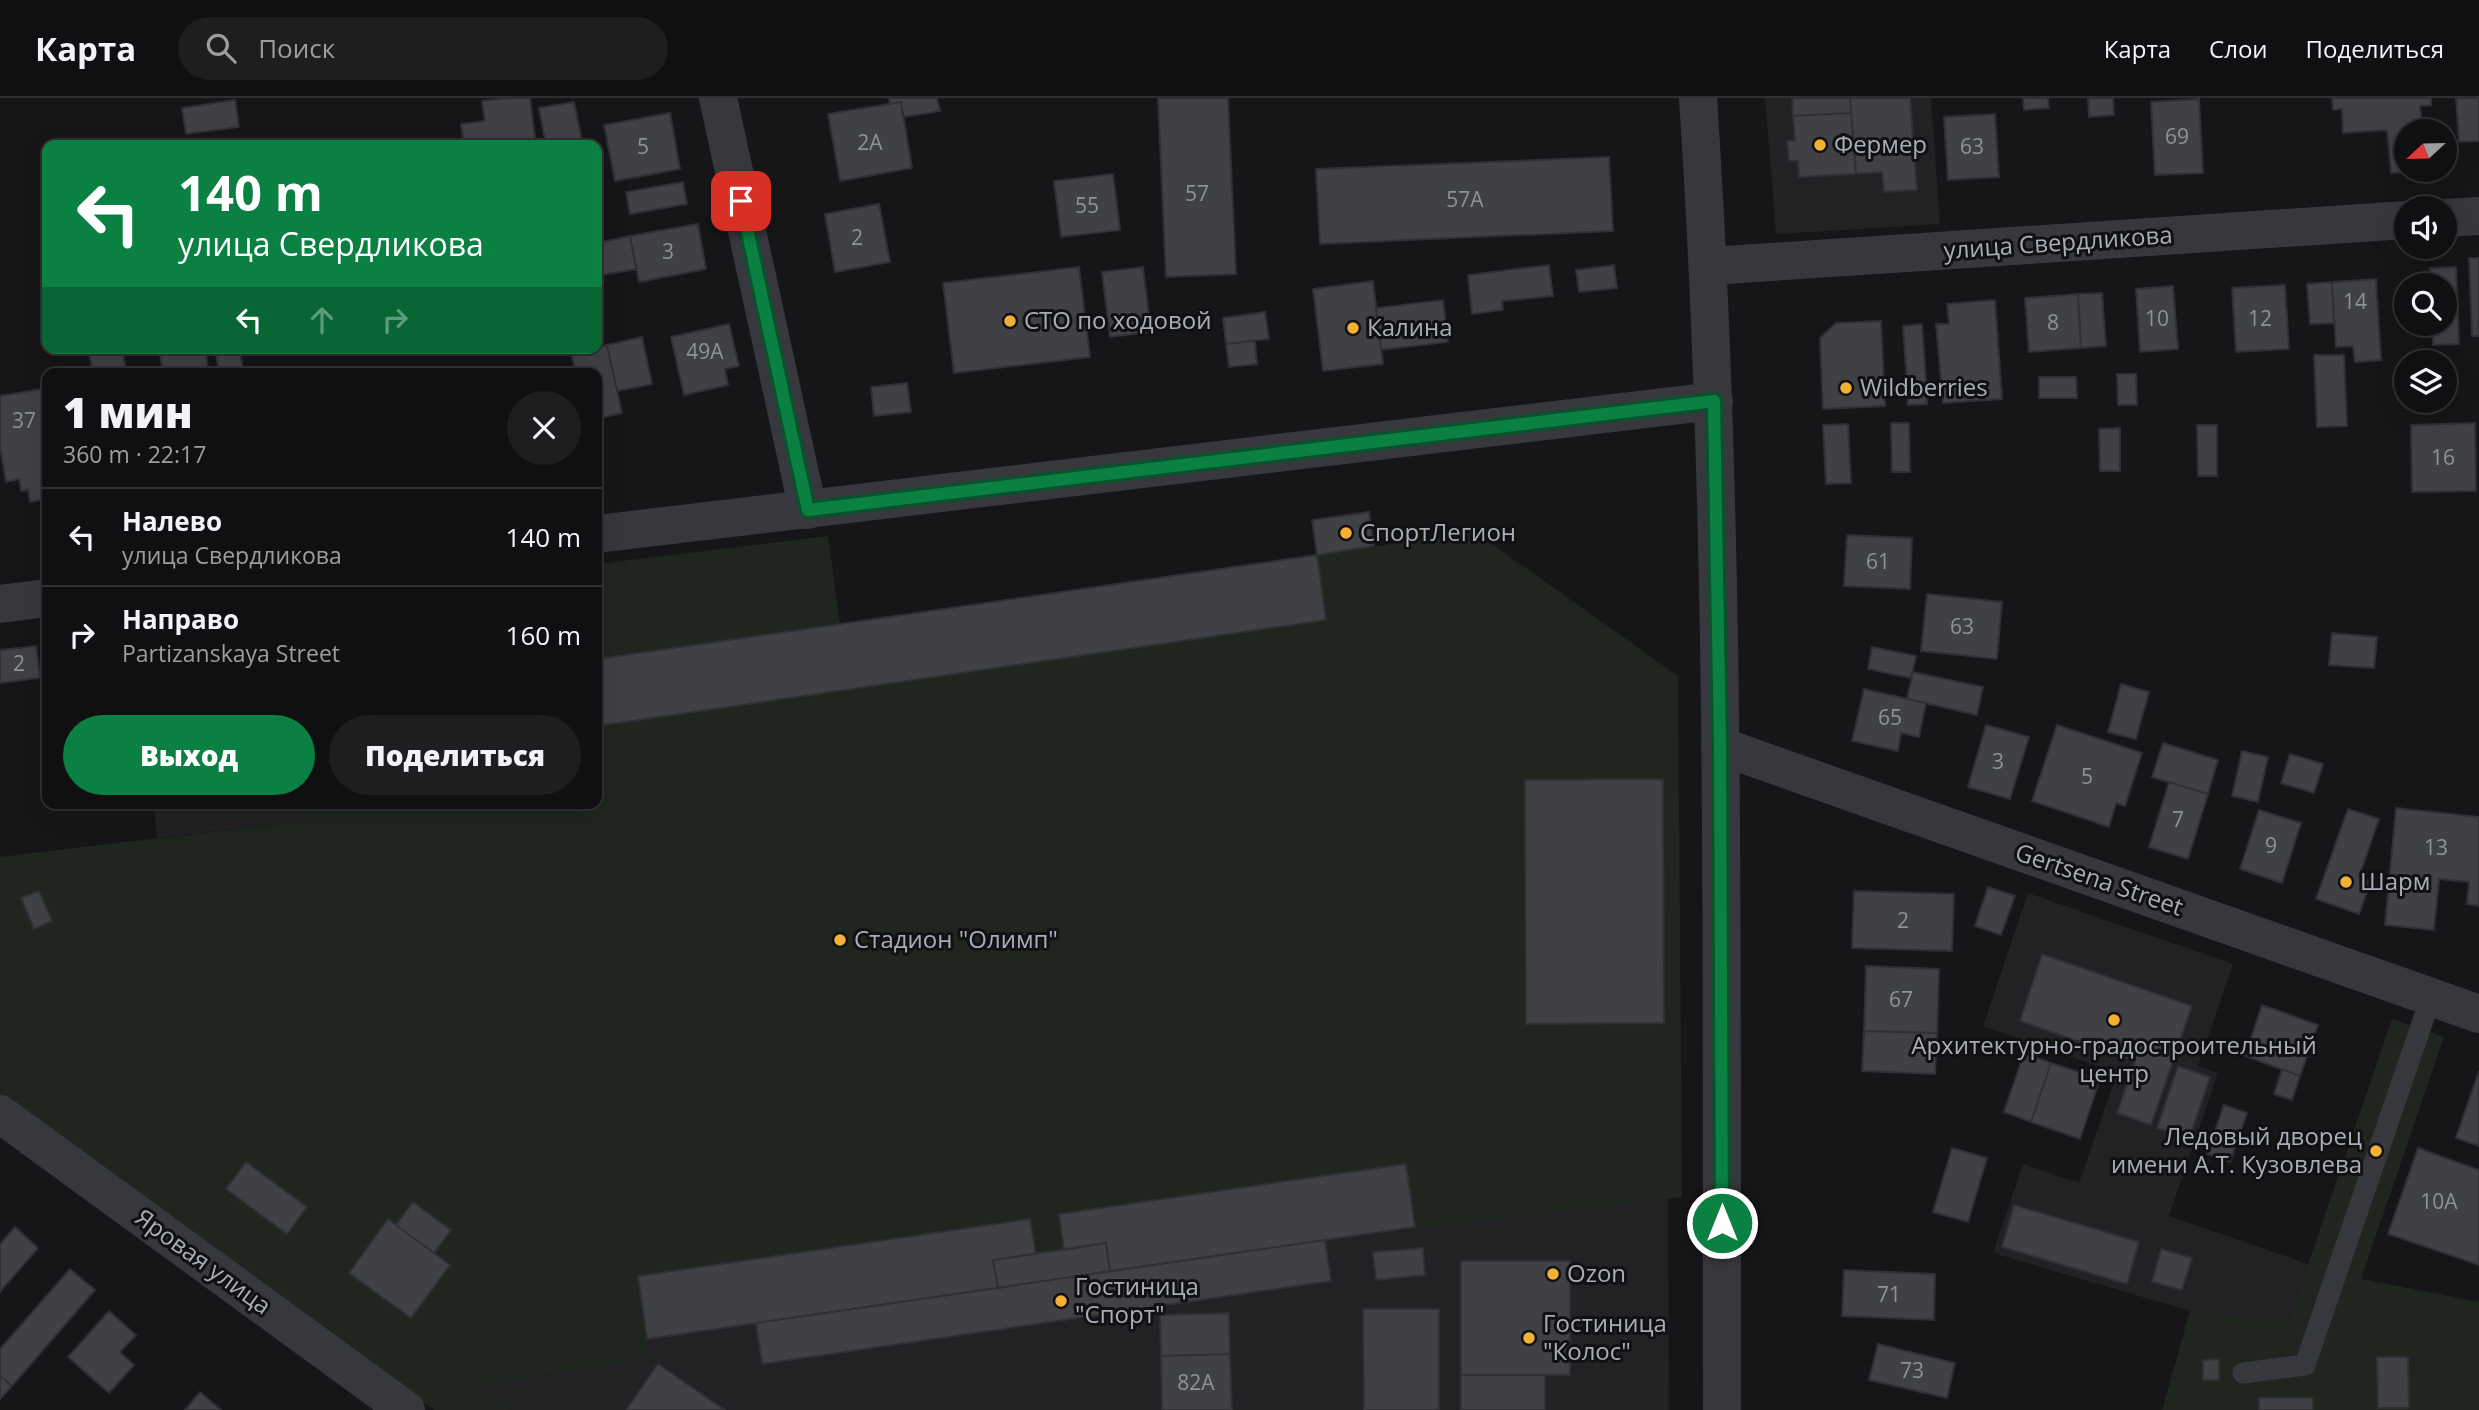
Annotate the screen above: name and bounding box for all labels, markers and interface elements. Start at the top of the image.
search box [178,17,668,80]
text: Карта [35,26,136,71]
icon: search [202,29,240,67]
text: Поиск [258,30,335,66]
text: Карта [2104,32,2171,65]
text: Слои [2209,32,2268,65]
text: Поделиться [2306,32,2444,65]
north arrow [2394,119,2457,182]
map controls [2394,119,2457,413]
house number: 69 [2165,122,2189,150]
place label: Фермер [1834,127,1927,160]
house number: 2А [857,128,883,156]
house number: 5 [637,132,649,160]
house number: 63 [1960,132,1984,160]
marker: Фермер [1812,137,1828,153]
text: 140 m [178,159,323,225]
icon: left [63,168,154,259]
pin [711,171,771,231]
house number: 57 [1185,179,1209,207]
icon: arrive [722,182,760,220]
house number: 57А [1446,185,1484,213]
house number: 55 [1075,191,1099,219]
button: sound [2394,196,2457,259]
street label: улица Свердликова [1942,217,2173,266]
text: улица Свердликова [178,222,484,265]
house number: 2 [851,223,863,251]
house number: 3 [662,237,674,265]
button: search [2394,273,2457,336]
house number: 14 [2343,287,2367,315]
icon: left [230,301,268,339]
icon: ahead [303,301,341,339]
icon: right [376,301,414,339]
place label: СТО по ходовой [1024,303,1212,336]
house number: 10 [2145,304,2169,332]
house number: 12 [2248,304,2272,332]
house number: 8 [2047,308,2059,336]
place label: Калина [1367,310,1453,343]
marker: СТО по ходовой [1002,313,1018,329]
marker: Калина [1345,320,1361,336]
house number: 49А [686,337,724,365]
button: layers [2394,350,2457,413]
place label: Wildberries [1860,370,1988,403]
marker: Wildberries [1838,380,1854,396]
text: 1 мин [63,383,193,440]
button: close [507,391,581,465]
house number: 37 [12,406,36,434]
text: 360 m · 22:17 [63,438,206,470]
house number: 16 [2431,443,2455,471]
text: Налево [122,503,222,539]
place label: СпортЛегион [1360,515,1516,548]
icon: left [63,518,101,556]
text: 140 m [506,519,581,555]
marker: СпортЛегион [1338,525,1354,541]
text: улица Свердликова [122,539,342,571]
house number: 61 [1866,547,1890,575]
text: Направо [122,601,239,637]
house number: 63 [1950,612,1974,640]
icon: right [63,616,101,654]
text: 160 m [506,617,581,653]
text: Partizanskaya Street [122,637,340,669]
house number: 2 [13,649,25,677]
house number: 65 [1878,703,1902,731]
button: Выход [63,715,315,795]
button: Поделиться [329,715,581,795]
house number: 3 [1992,747,2004,775]
house number: 5 [2081,762,2093,790]
house number: 7 [2172,805,2184,833]
house number: 9 [2265,831,2277,859]
house number: 13 [2424,833,2448,861]
street label: Gertsena Street [2011,834,2188,923]
place label: Шарм [2360,864,2430,897]
marker: Шарм [2338,874,2354,890]
house number: 2 [1897,906,1909,934]
place label: Стадион "Олимп" [854,922,1058,955]
marker: Стадион "Олимп" [832,932,848,948]
house number: 67 [1889,985,1913,1013]
marker: Архитектурно-градостроительный центр [2106,1012,2122,1028]
place label: Архитектурно-градостроительный центр [1911,1028,2317,1089]
place label: Ледовый дворец имени А.Т. Кузовлева [2111,1119,2362,1180]
marker: Ледовый дворец имени А.Т. Кузовлева [2368,1143,2384,1159]
position arrow [1685,1186,1759,1260]
house number: 10А [2420,1187,2458,1215]
street label: Яровая улица [129,1200,278,1321]
place label: Ozon [1567,1256,1626,1289]
marker: Ozon [1545,1266,1561,1282]
place label: Гостиница "Спорт" [1075,1269,1199,1330]
house number: 71 [1877,1280,1901,1308]
marker: Гостиница "Спорт" [1053,1293,1069,1309]
place label: Гостиница "Колос" [1543,1306,1667,1367]
marker: Гостиница "Колос" [1521,1330,1537,1346]
house number: 73 [1900,1356,1924,1384]
house number: 82А [1177,1368,1215,1396]

